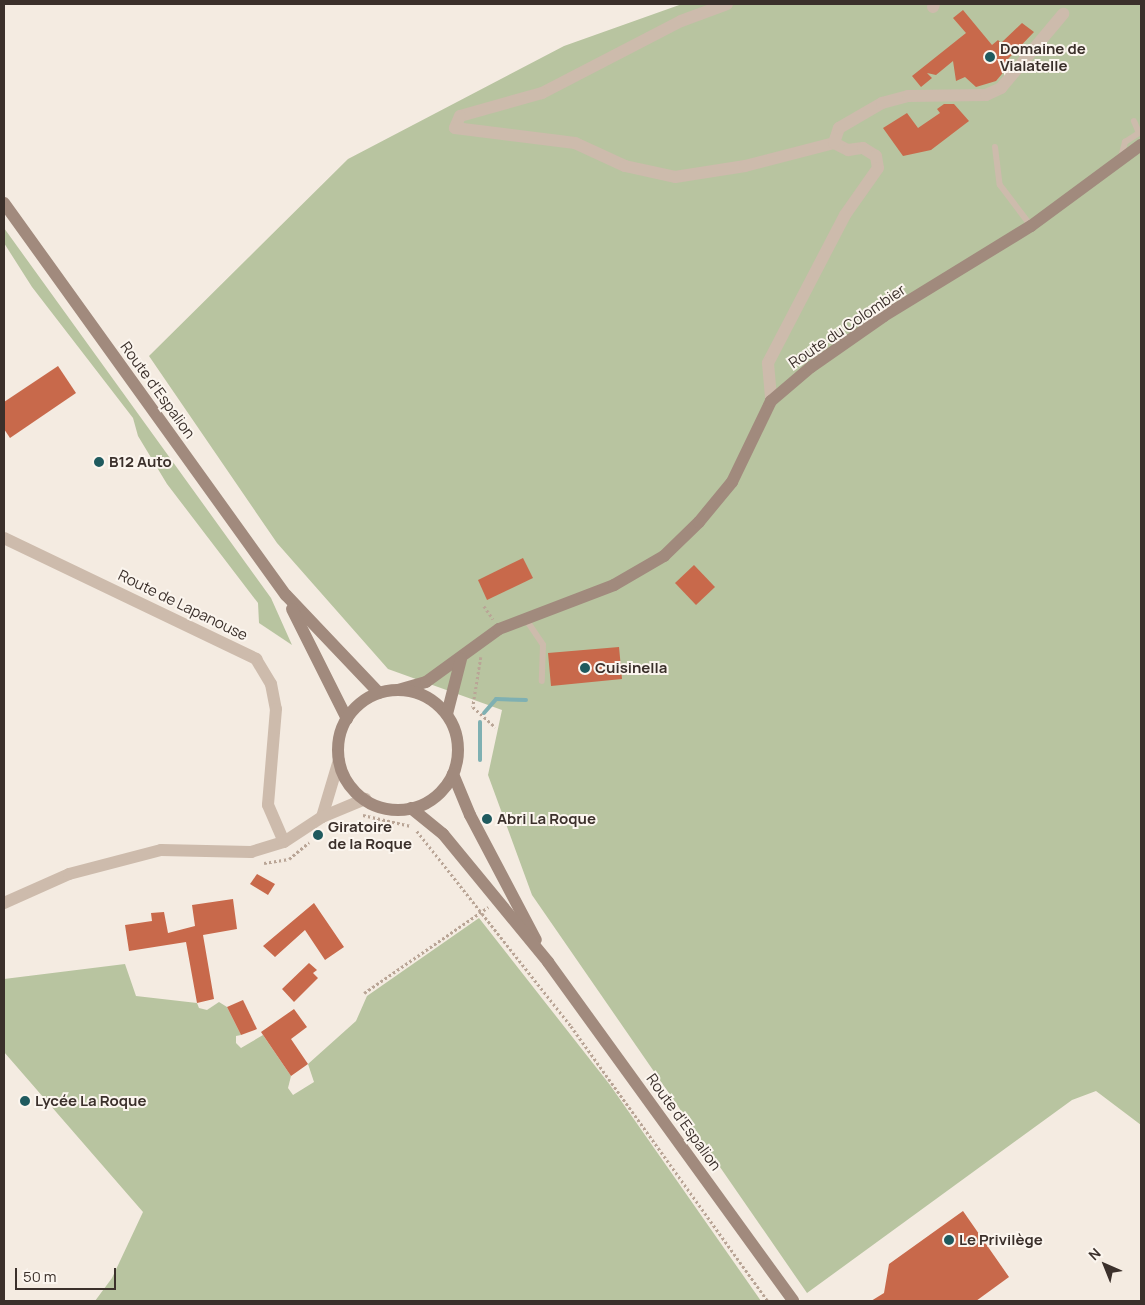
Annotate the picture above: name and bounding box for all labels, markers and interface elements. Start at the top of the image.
place label: Domaine de Vialatelle [1000,39,1086,74]
marker: Domaine de Vialatelle [984,51,996,63]
street label: Route du Colombier [785,280,909,372]
street label: Route d'Espalion [117,338,199,442]
place label: B12 Auto [109,453,172,471]
marker: B12 Auto [93,456,105,468]
street label: Route de Lapanouse [115,566,251,644]
place label: Cuisinella [595,659,667,677]
marker: Cuisinella [579,662,591,674]
place label: Abri La Roque [497,810,596,828]
marker: Abri La Roque [481,813,493,825]
place label: Giratoire de la Roque [328,817,412,852]
marker: Giratoire de la Roque [312,829,324,841]
street label: Route d'Espalion [643,1070,725,1174]
place label: Lycée La Roque [35,1092,147,1110]
marker: Lycée La Roque [19,1095,31,1107]
place label: Le Privilège [959,1231,1043,1249]
marker: Le Privilège [943,1234,955,1246]
north arrow [1080,1240,1130,1290]
text: N [1084,1244,1104,1264]
scale bar [18,1258,119,1290]
text: 50 m [23,1266,57,1287]

